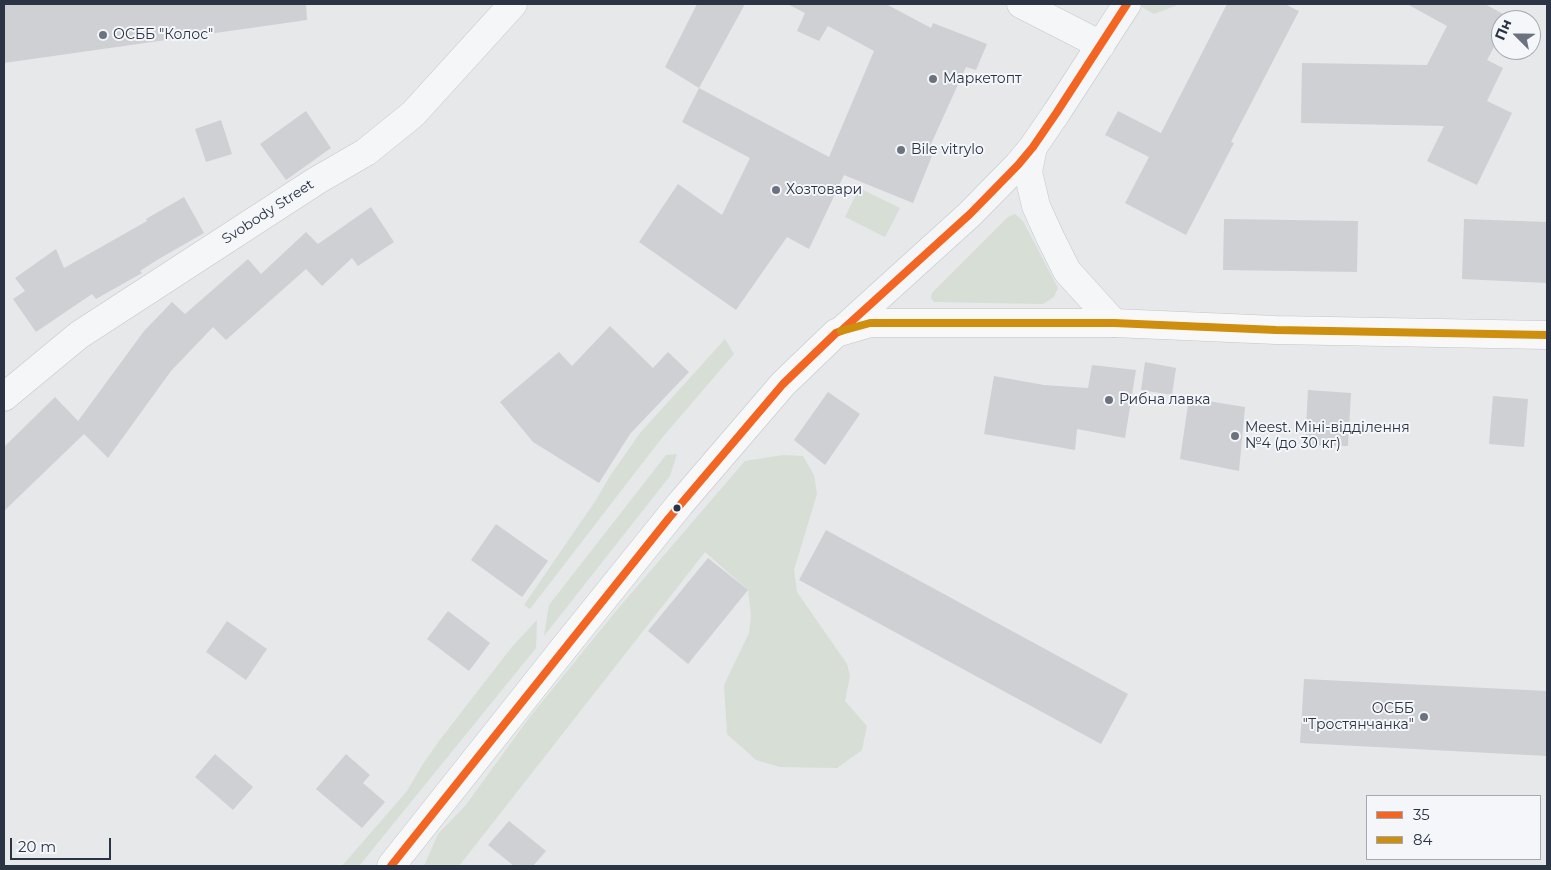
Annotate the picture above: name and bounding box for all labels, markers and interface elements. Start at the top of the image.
north arrow [1491,10,1541,60]
text: Пн [1491,16,1516,43]
place label: ОСББ "Колос" [113,27,213,43]
marker: ОСББ "Колос" [97,29,109,41]
place label: Маркетопт [943,71,1022,87]
marker: Маркетопт [927,73,939,85]
place label: Bile vitrylo [911,142,984,158]
marker: Bile vitrylo [895,144,907,156]
street label: Svobody Street [219,176,317,248]
place label: Хозтовари [786,182,862,198]
marker: Хозтовари [770,184,782,196]
place label: Рибна лавка [1119,392,1210,408]
marker: Рибна лавка [1103,394,1115,406]
place label: Meest. Міні-відділення №4 (до 30 кг) [1245,420,1410,452]
marker: Meest. Міні-відділення №4 (до 30 кг) [1229,430,1241,442]
unlabelled marker [672,503,682,513]
place label: ОСББ "Тростянчанка" [1303,701,1414,734]
marker: ОСББ "Тростянчанка" [1418,711,1430,723]
legend [1366,795,1541,860]
text: 35 [1413,805,1430,824]
scale bar [12,828,114,860]
text: 84 [1413,830,1433,849]
text: 20 m [18,837,56,856]

